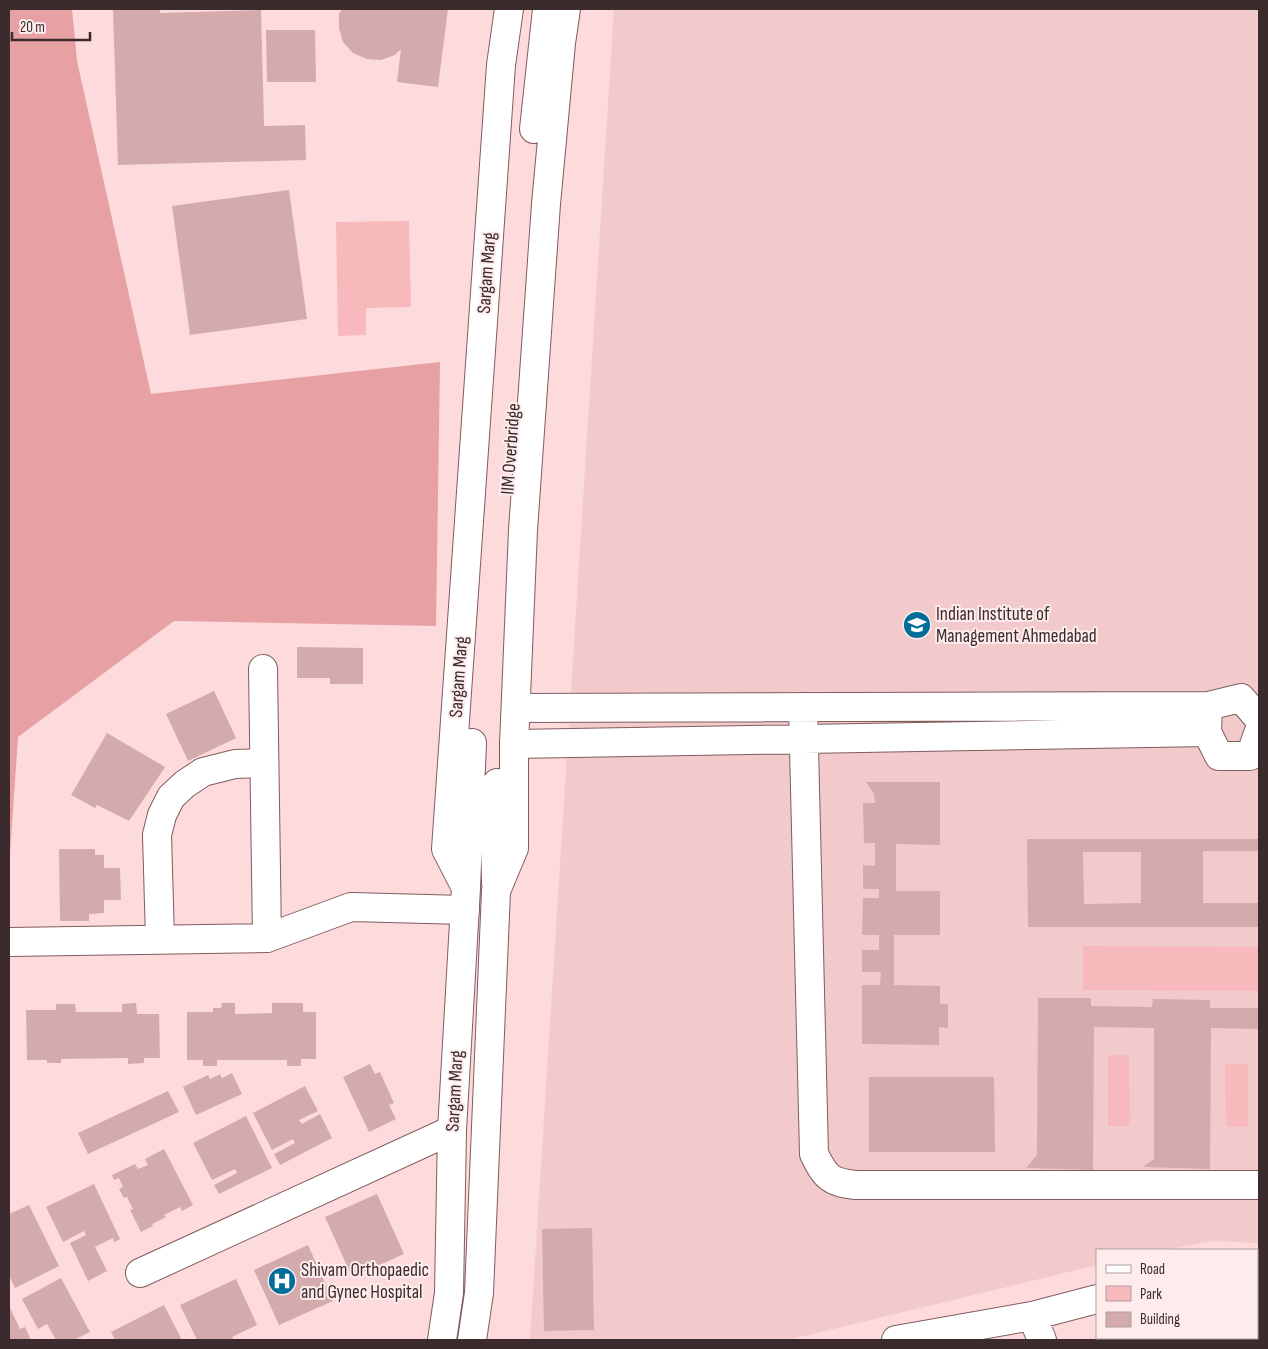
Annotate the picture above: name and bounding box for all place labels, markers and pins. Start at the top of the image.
place label: Indian Institute of Management Ahmedabad [936,603,1097,648]
school or university icon: Indian Institute of Management Ahmedabad [902,610,932,640]
place label: Shivam Orthopaedic and Gynec Hospital [301,1259,429,1304]
hospital icon: Shivam Orthopaedic and Gynec Hospital [267,1266,297,1296]

